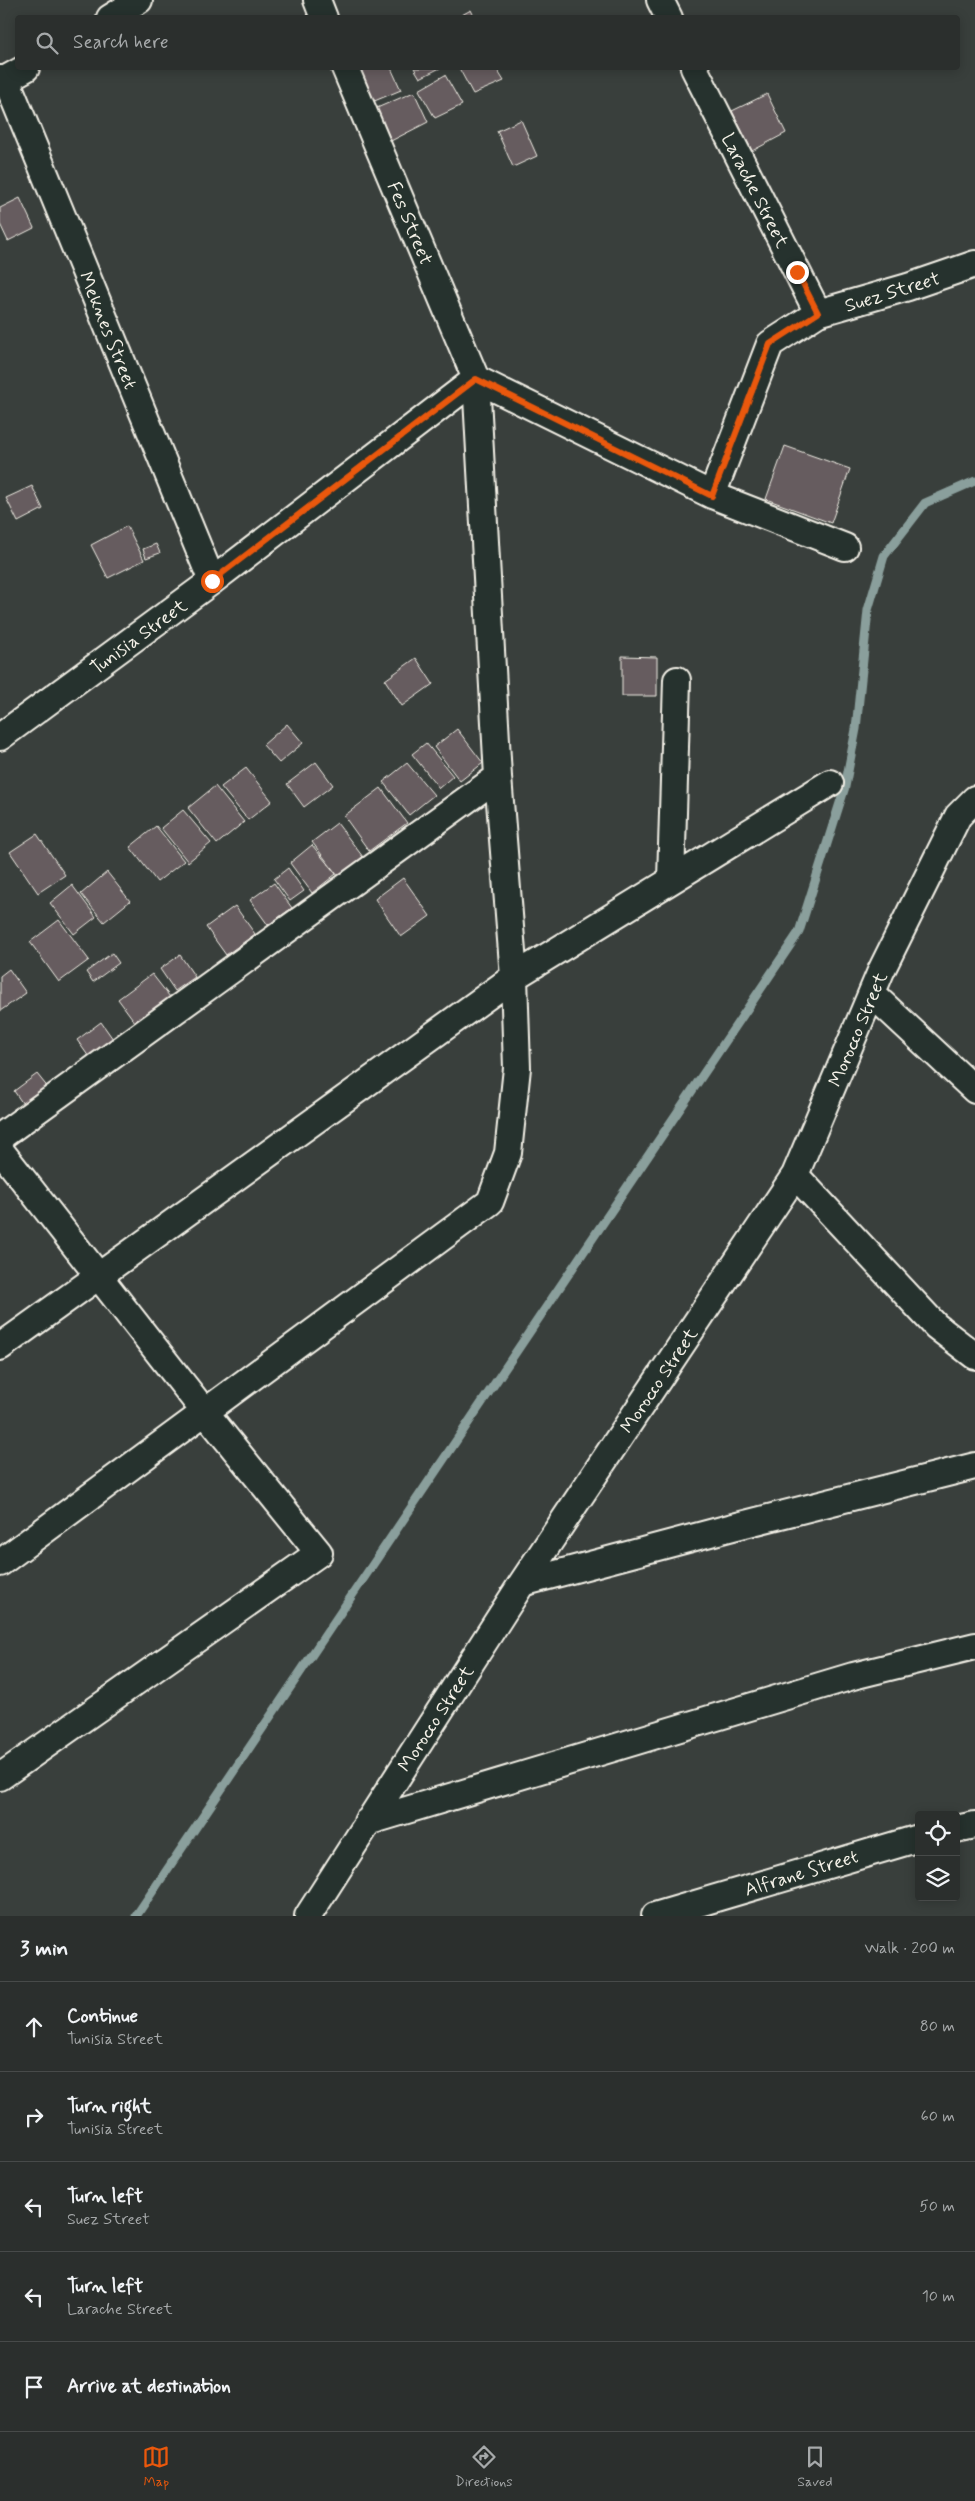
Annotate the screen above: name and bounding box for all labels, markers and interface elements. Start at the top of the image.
search box [15,15,960,70]
icon: search [33,29,61,57]
text: Search here [73,30,169,55]
street label: Larache Street [715,129,794,252]
street label: Fes Street [381,178,438,269]
route end [786,261,809,284]
street label: Suez Street [842,266,943,319]
street label: Meknes Street [73,268,143,393]
route start [201,570,224,593]
street label: Tunisia Street [85,594,192,681]
street label: Morocco Street [823,968,894,1091]
street label: Morocco Street [615,1323,704,1438]
street label: Morocco Street [393,1661,480,1777]
map controls [915,1811,960,1901]
button: locate [915,1811,960,1856]
street label: Alfrane Street [741,1844,861,1903]
button: layers [915,1856,960,1901]
text: 3 min [20,1935,68,1963]
text: Walk · 200 m [864,1938,955,1959]
text: Continue [67,2004,138,2029]
icon: ahead [20,2013,48,2041]
text: 80 m [920,2016,955,2037]
text: Tunisia Street [67,2029,163,2050]
text: Turn right [67,2094,151,2119]
icon: right [20,2103,48,2131]
text: 60 m [921,2106,955,2127]
text: Tunisia Street [67,2119,163,2140]
text: Turn left [67,2184,143,2209]
icon: left [20,2193,48,2221]
text: 50 m [919,2196,955,2217]
text: Suez Street [67,2209,150,2230]
text: Turn left [67,2274,143,2299]
icon: left [20,2283,48,2311]
text: 10 m [922,2286,955,2307]
text: Larache Street [67,2299,173,2320]
icon: arrive [20,2373,48,2401]
text: Arrive at destination [67,2374,231,2399]
tab: Map [142,2443,170,2491]
tab: Directions [455,2443,513,2491]
tab: Saved [797,2443,833,2491]

